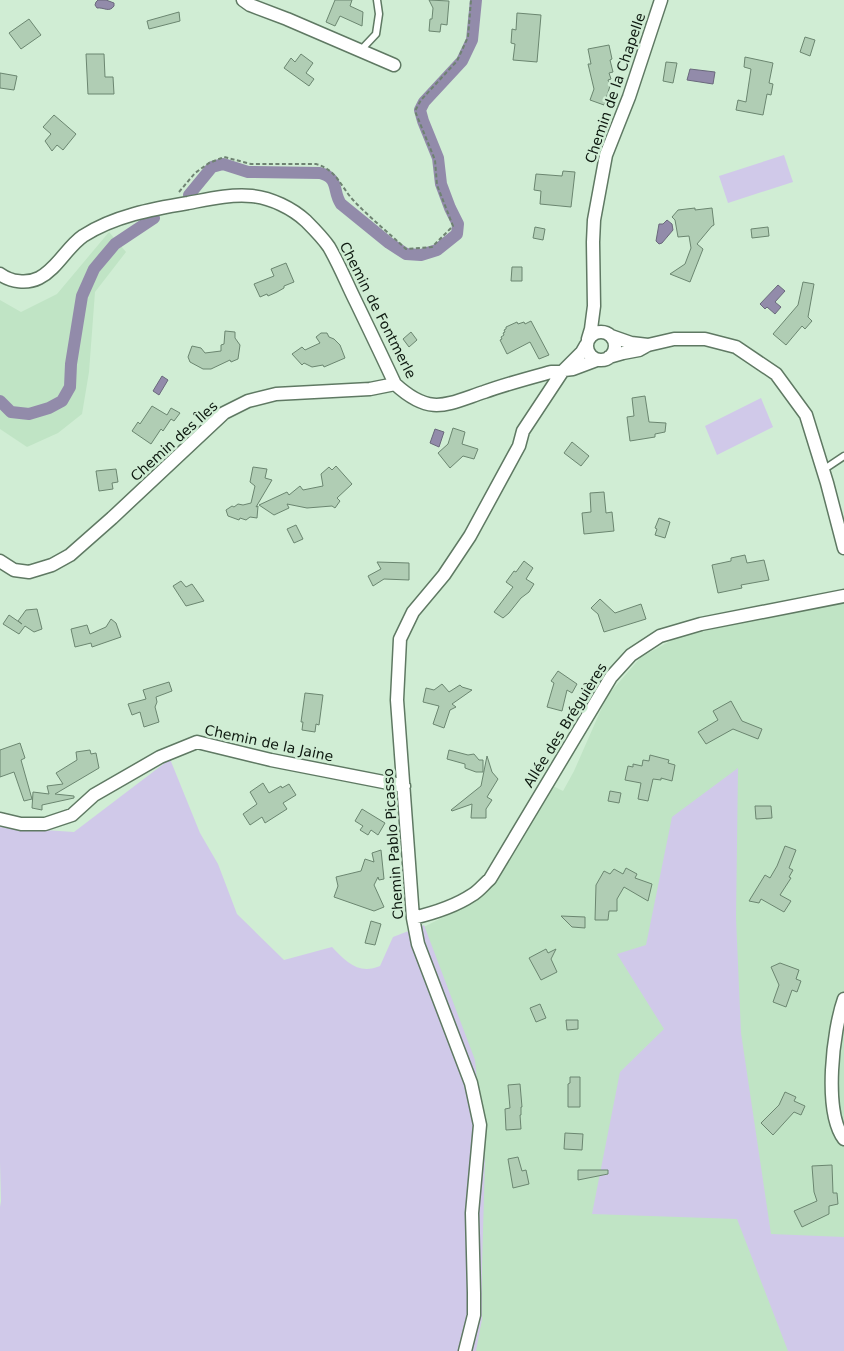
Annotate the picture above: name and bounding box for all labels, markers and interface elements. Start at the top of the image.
street label: Chemin de la Chapelle [582,11,648,165]
street label: Chemin de Fontmerle [337,239,419,381]
street label: Chemin des Îles [127,397,221,484]
street label: Allée des Bréguières [520,660,610,790]
street label: Chemin de la Jaine [203,722,335,764]
street label: Chemin Pablo Picasso [380,768,406,920]

